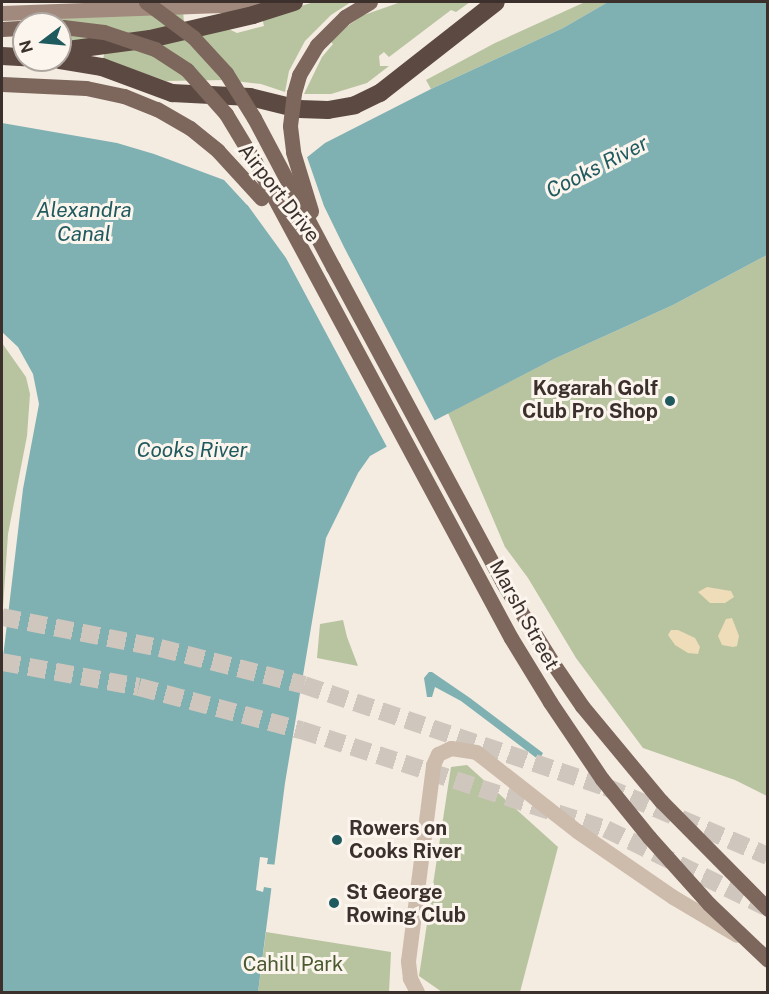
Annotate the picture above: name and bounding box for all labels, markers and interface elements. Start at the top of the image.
north arrow [12,12,72,72]
text: N [15,38,37,55]
water label: Cooks River [542,131,652,203]
street label: Airport Drive [233,139,325,247]
water label: Alexandra Canal [36,197,132,247]
place label: Kogarah Golf Club Pro Shop [522,377,658,424]
marker: Kogarah Golf Club Pro Shop [663,394,677,408]
water label: Cooks River [136,437,248,463]
street label: Marsh Street [484,556,564,674]
place label: Rowers on Cooks River [349,816,462,863]
marker: Rowers on Cooks River [330,833,344,847]
place label: St George Rowing Club [346,880,466,927]
marker: St George Rowing Club [327,896,341,910]
park label: Cahill Park [243,952,343,976]

